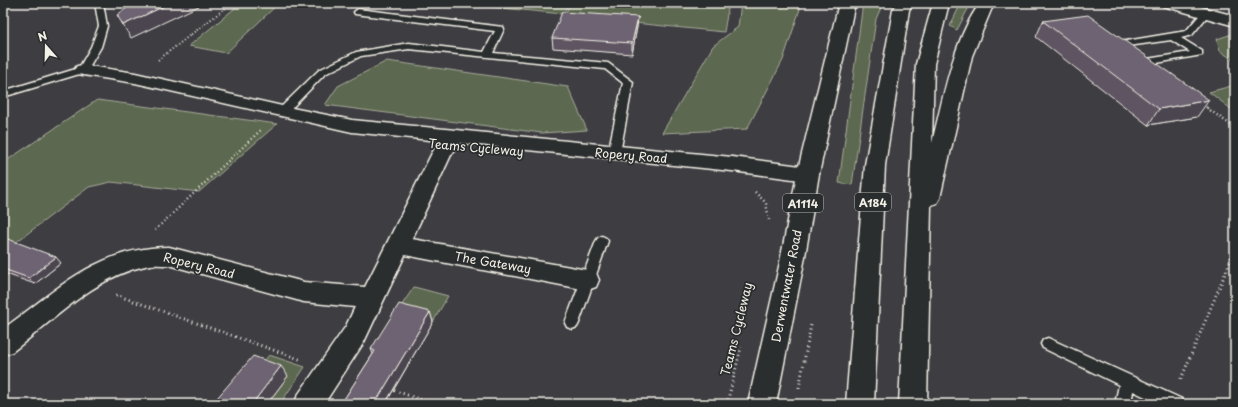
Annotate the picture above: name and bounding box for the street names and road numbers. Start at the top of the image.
street label: Teams Cycleway [428,134,524,160]
street label: Ropery Road [594,143,668,167]
road number: A184 [855,193,891,211]
road number: A1114 [783,194,823,212]
street label: Derwentwater Road [766,228,806,344]
street label: The Gateway [453,246,533,278]
street label: Ropery Road [161,247,237,283]
street label: Teams Cycleway [716,280,756,378]

